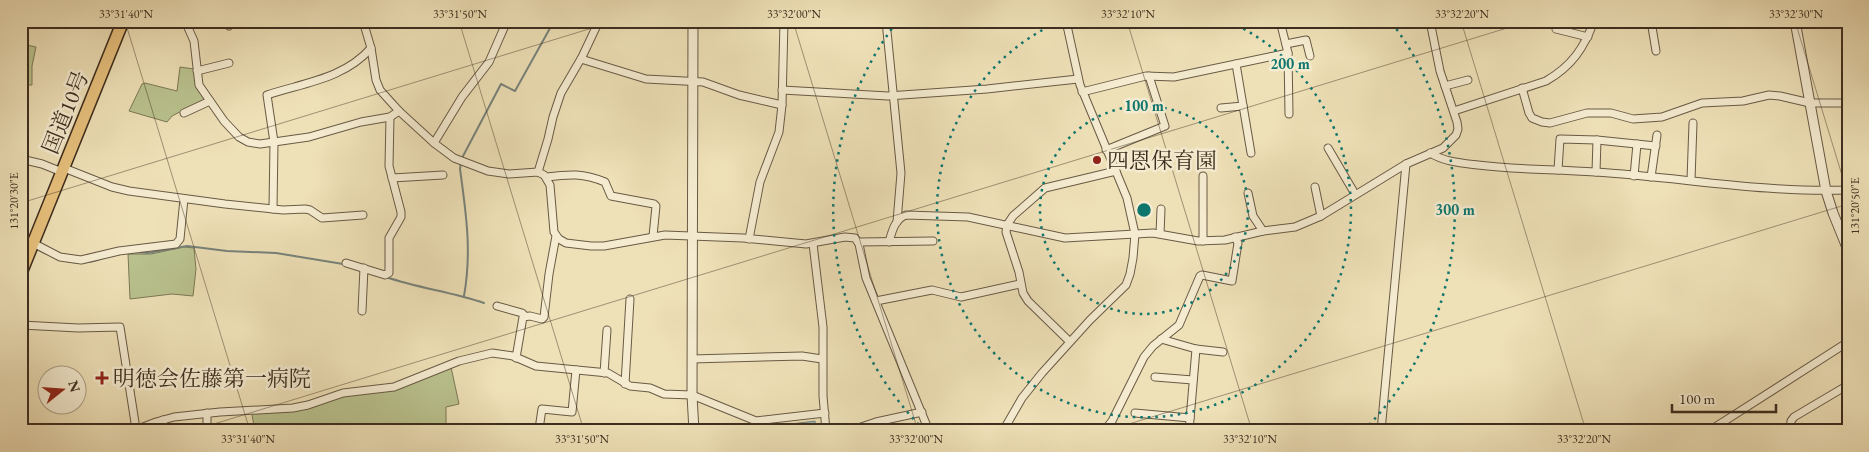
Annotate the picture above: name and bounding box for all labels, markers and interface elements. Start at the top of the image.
text: 33°31'40"N [99,6,153,22]
text: 33°31'50"N [433,6,487,22]
text: 33°32'00"N [767,6,821,22]
text: 33°32'10"N [1101,6,1155,22]
text: 33°32'20"N [1435,6,1489,22]
text: 33°32'30"N [1769,6,1823,22]
text: 200 m [1270,54,1310,73]
street label: 国道10号 [36,66,95,158]
text: 100 m [1124,96,1164,115]
place label: 四恩保育園 [1107,146,1217,175]
marker: 四恩保育園 [1091,154,1103,166]
text: 131°20'30"E [6,172,22,229]
text: 131°20'50"E [1847,177,1863,234]
text: 300 m [1435,200,1475,219]
centre of rings [1135,201,1153,219]
north arrow [38,364,88,414]
place label: 明徳会佐藤第一病院 [113,364,311,393]
marker: 明徳会佐藤第一病院 [95,371,109,385]
text: N [64,378,85,395]
scale bar [1672,382,1775,414]
text: 100 m [1679,389,1716,408]
text: 33°31'40"N [221,431,275,447]
text: 33°31'50"N [555,431,609,447]
text: 33°32'00"N [889,431,943,447]
text: 33°32'10"N [1223,431,1277,447]
text: 33°32'20"N [1557,431,1611,447]

